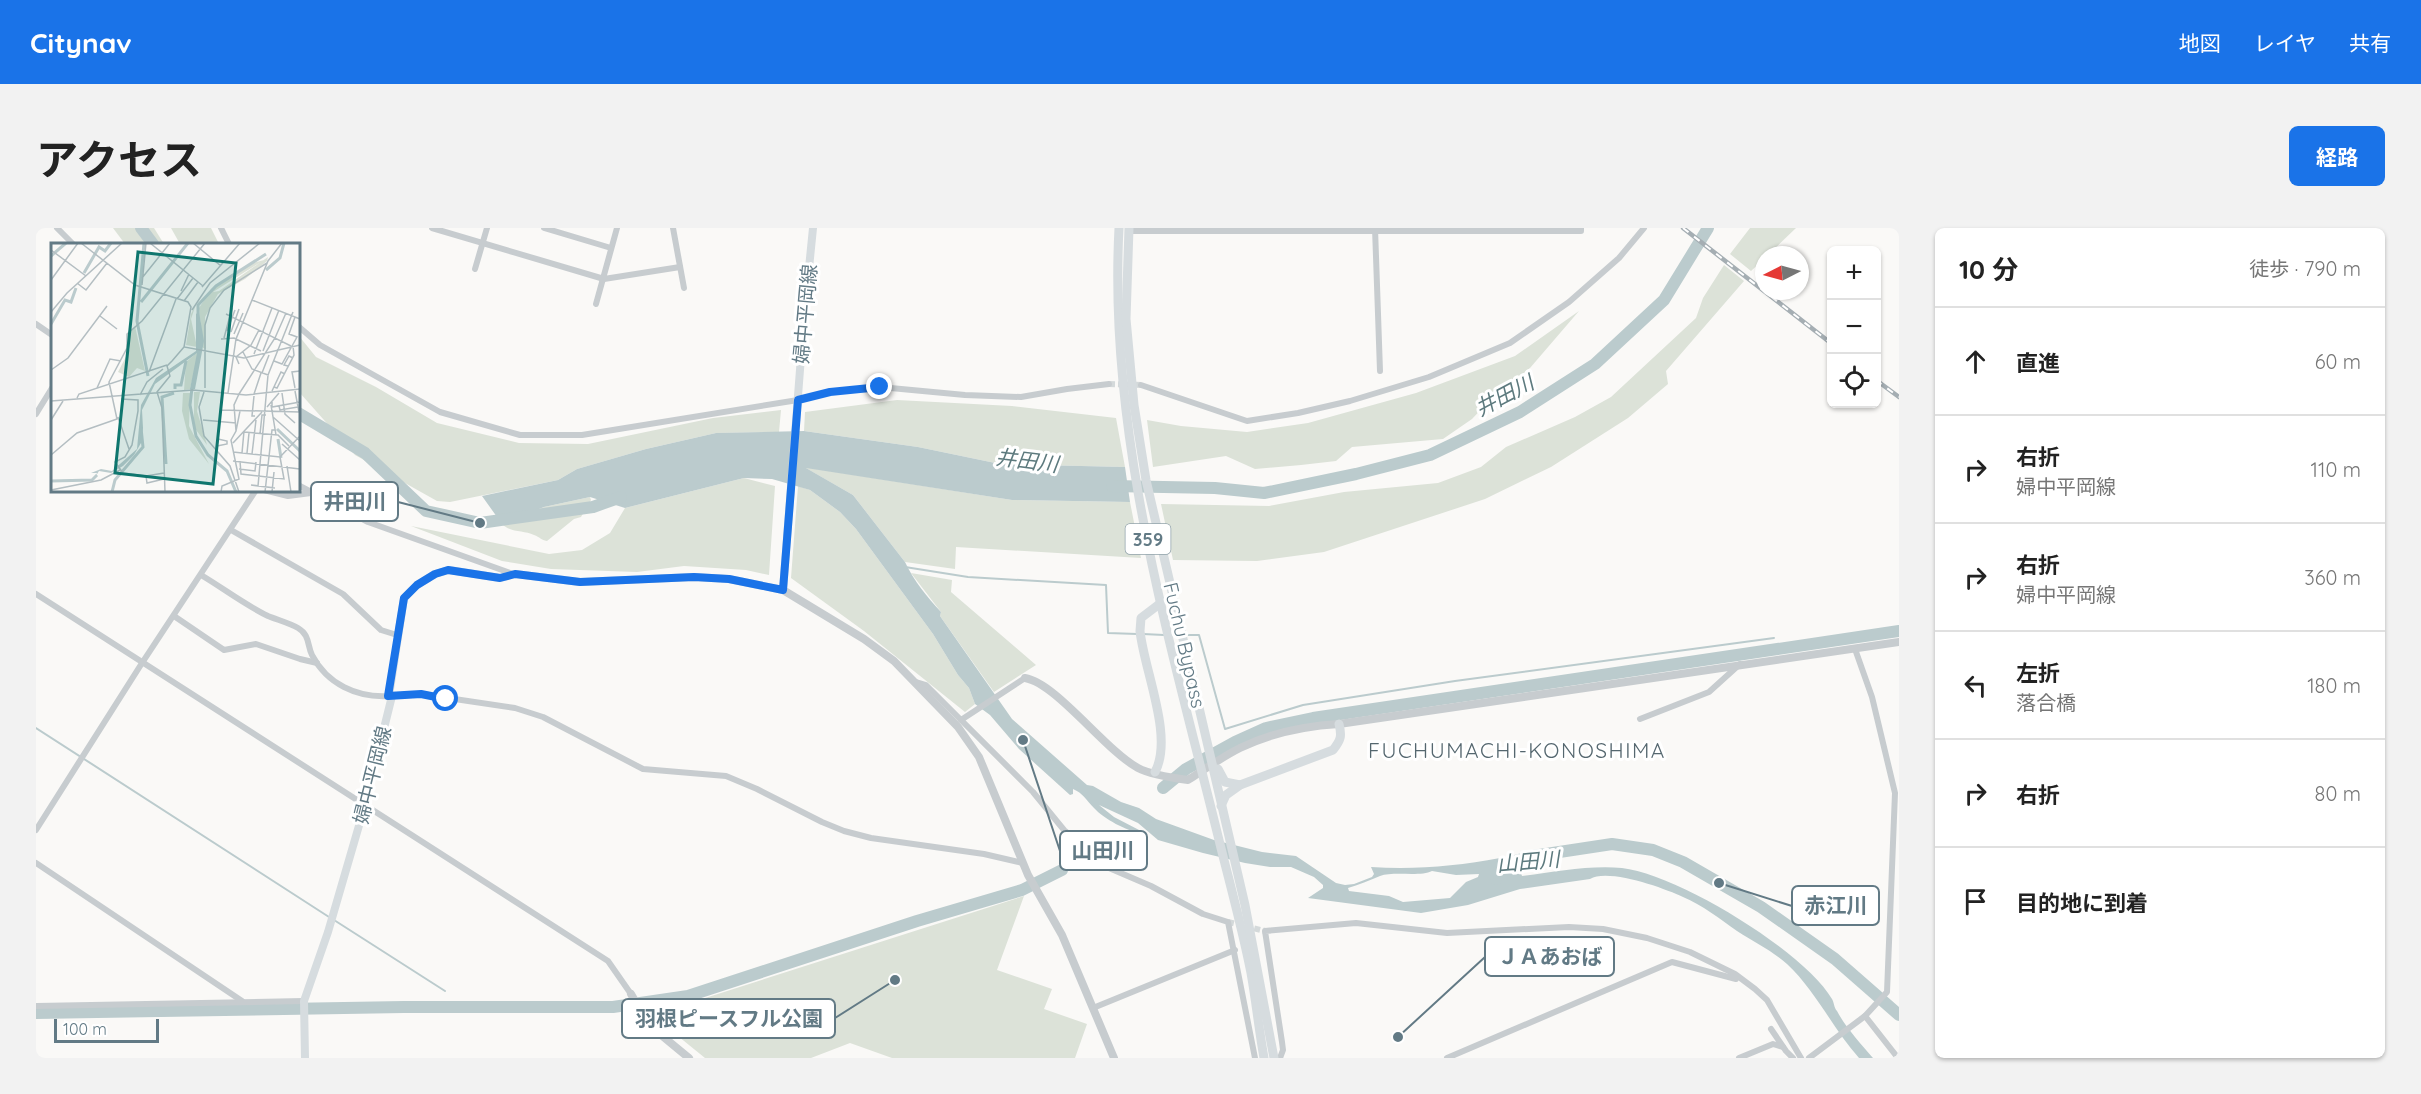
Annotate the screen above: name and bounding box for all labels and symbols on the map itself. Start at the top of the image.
inset map [51,243,300,492]
north arrow [1755,246,1809,300]
street label: 婦中平岡線 [788,263,822,365]
water label: 井田川 [1470,368,1540,421]
route end [866,373,892,399]
water label: 井田川 [994,443,1062,477]
callout: 井田川 [311,482,398,521]
text: 井田川 [324,488,387,514]
road number: 359 [1126,524,1170,554]
street label: Fuchu Bypass [1158,580,1212,710]
route start [432,685,458,711]
street label: 婦中平岡線 [348,723,396,827]
district label: FUCHUMACHI-KONOSHIMA [1368,737,1666,763]
callout: 山田川 [1060,831,1147,870]
text: 山田川 [1072,837,1135,863]
water label: 山田川 [1495,845,1563,877]
callout: 赤江川 [1792,886,1879,925]
text: 赤江川 [1805,892,1868,918]
callout: ＪＡあおば [1485,937,1614,976]
text: ＪＡあおば [1498,943,1603,969]
callout: 羽根ピースフル公園 [622,999,835,1038]
text: 羽根ピースフル公園 [635,1005,823,1031]
scale bar [54,1016,159,1044]

